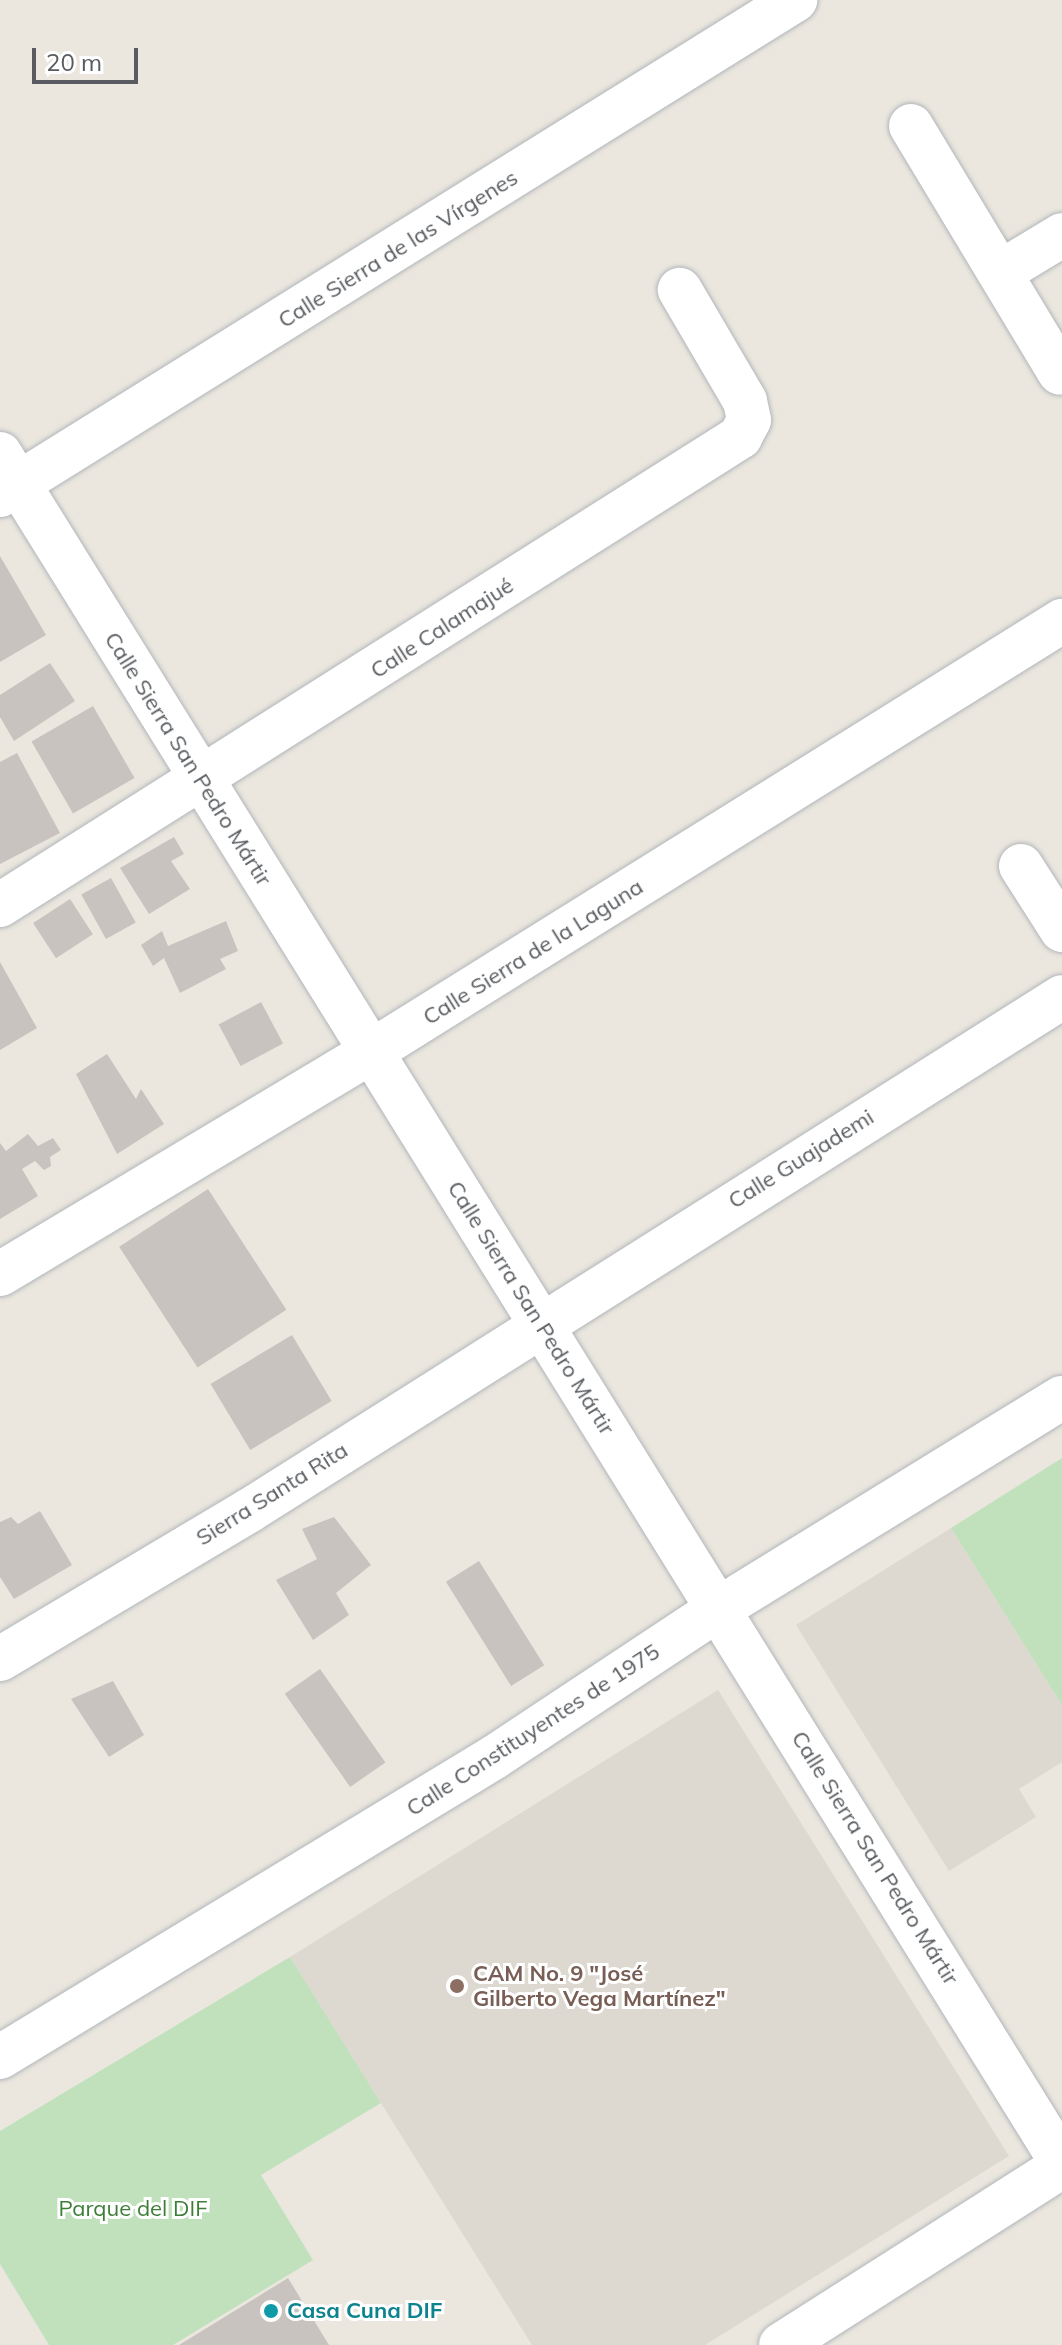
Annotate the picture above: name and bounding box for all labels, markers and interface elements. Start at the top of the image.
scale bar [36,32,142,82]
text: 20 m [46,47,102,77]
street label: Calle Sierra de las Vírgenes [273,164,523,334]
street label: Calle Calamajué [366,572,518,684]
street label: Calle Sierra San Pedro Mártir [99,627,277,891]
street label: Calle Sierra de la Laguna [418,873,648,1031]
street label: Calle Guajademi [724,1104,878,1214]
street label: Calle Sierra San Pedro Mártir [442,1176,620,1440]
street label: Sierra Santa Rita [191,1437,353,1551]
street label: Calle Constituyentes de 1975 [402,1638,664,1822]
street label: Calle Sierra San Pedro Mártir [786,1726,964,1990]
place label: CAM No. 9 "José Gilberto Vega Martínez" [473,1960,726,2012]
marker: CAM No. 9 "José Gilberto Vega Martínez" [448,1977,466,1995]
park label: Parque del DIF [58,2196,208,2222]
place label: Casa Cuna DIF [287,2298,442,2324]
marker: Casa Cuna DIF [262,2302,280,2320]

